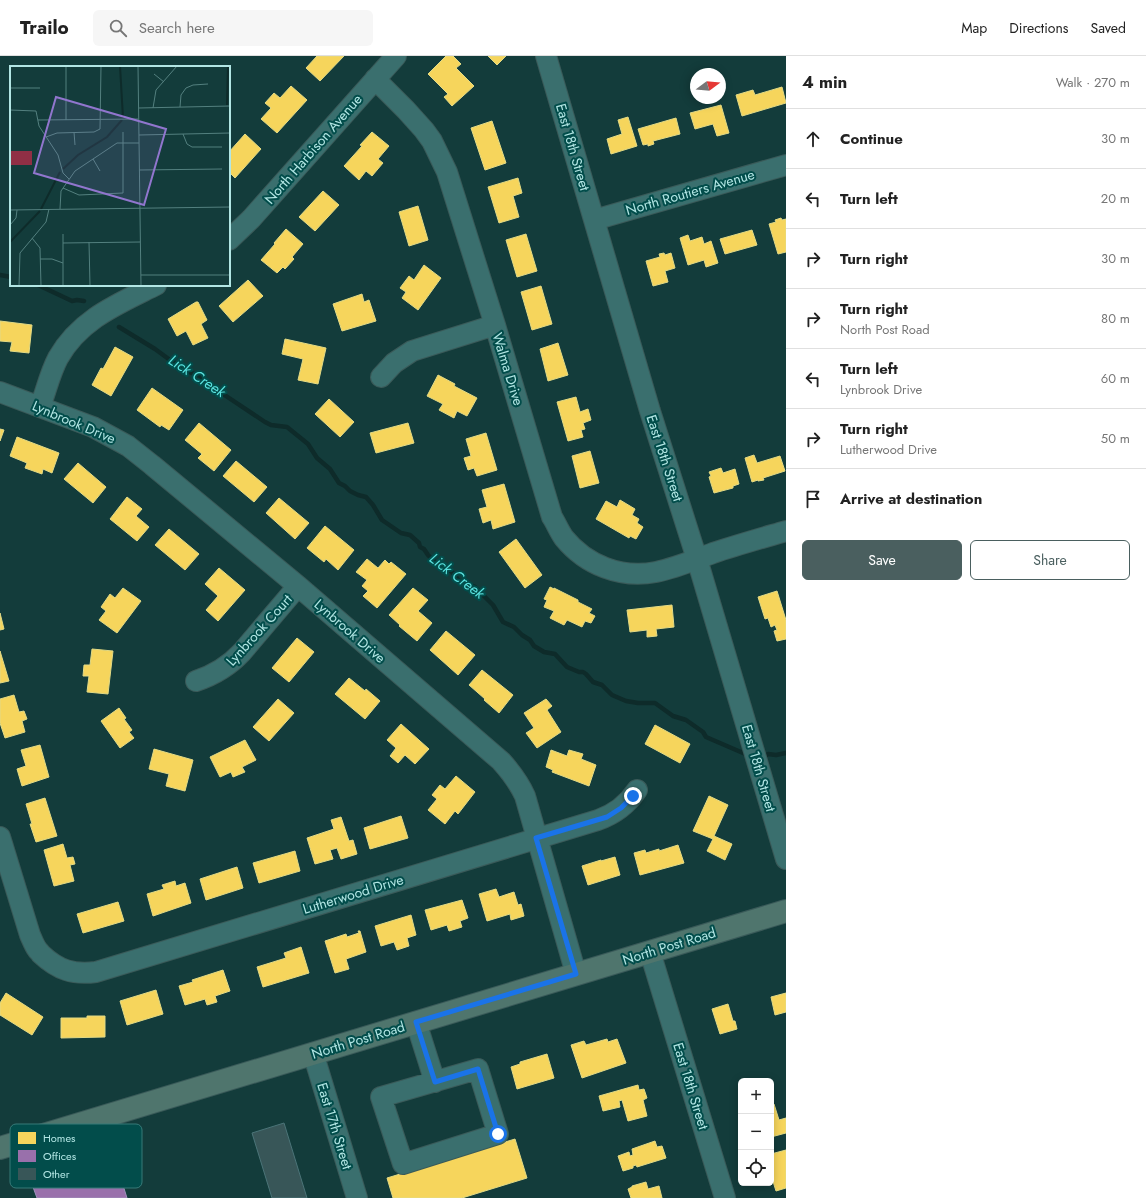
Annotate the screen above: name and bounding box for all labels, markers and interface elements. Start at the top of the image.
search box [93,10,373,46]
text: Trailo [20,14,69,41]
icon: search [107,17,129,39]
text: Search here [139,17,215,39]
text: Map [961,18,987,38]
text: Directions [1009,18,1069,38]
text: Saved [1091,18,1126,38]
inset map [10,66,230,286]
north arrow [690,68,726,104]
text: 4 min [802,70,847,94]
text: Walk · 270 m [1056,73,1130,92]
street label: North Harbison Avenue [260,90,366,208]
street label: East 18th Street [551,101,595,194]
icon: ahead [802,128,824,150]
text: Continue [840,128,903,150]
text: 30 m [1101,129,1130,148]
street label: North Routiers Avenue [623,164,757,220]
icon: left [802,188,824,210]
text: Turn left [840,188,898,210]
text: 20 m [1101,189,1130,208]
icon: right [802,248,824,270]
text: Turn right [840,248,908,270]
text: 30 m [1101,249,1130,268]
text: Turn right [840,298,908,320]
icon: right [802,308,824,330]
text: 80 m [1101,309,1130,328]
text: North Post Road [840,320,930,339]
street label: Walma Drive [487,330,529,408]
water label: Lick Creek [164,349,230,403]
text: Turn left [840,358,898,380]
icon: left [802,368,824,390]
text: 60 m [1101,369,1130,388]
text: Lynbrook Drive [840,380,922,399]
street label: Lynbrook Drive [29,396,119,448]
street label: East 18th Street [642,412,689,504]
text: Turn right [840,418,908,440]
icon: right [802,428,824,450]
text: 50 m [1101,429,1130,448]
text: Lutherwood Drive [840,440,937,459]
icon: arrive [802,488,824,510]
text: Arrive at destination [840,488,982,510]
button: Save [802,540,962,580]
button: Share [970,540,1130,580]
water label: Lick Creek [425,548,490,605]
street label: Lynbrook Court [221,589,297,670]
street label: Lynbrook Drive [310,594,390,668]
street label: East 18th Street [737,722,781,815]
route end [624,787,642,805]
street label: Lutherwood Drive [300,869,406,919]
street label: North Post Road [620,922,718,970]
street label: North Post Road [309,1016,407,1064]
street label: East 18th Street [668,1040,714,1133]
map controls [738,1078,774,1186]
button: + [738,1078,774,1114]
street label: East 17th Street [312,1080,358,1172]
button: − [738,1114,774,1150]
legend [10,1124,142,1188]
route start [489,1125,507,1143]
text: Homes [43,1130,76,1146]
text: Offices [43,1148,77,1164]
button: locate [738,1150,774,1186]
text: Other [43,1166,70,1182]

